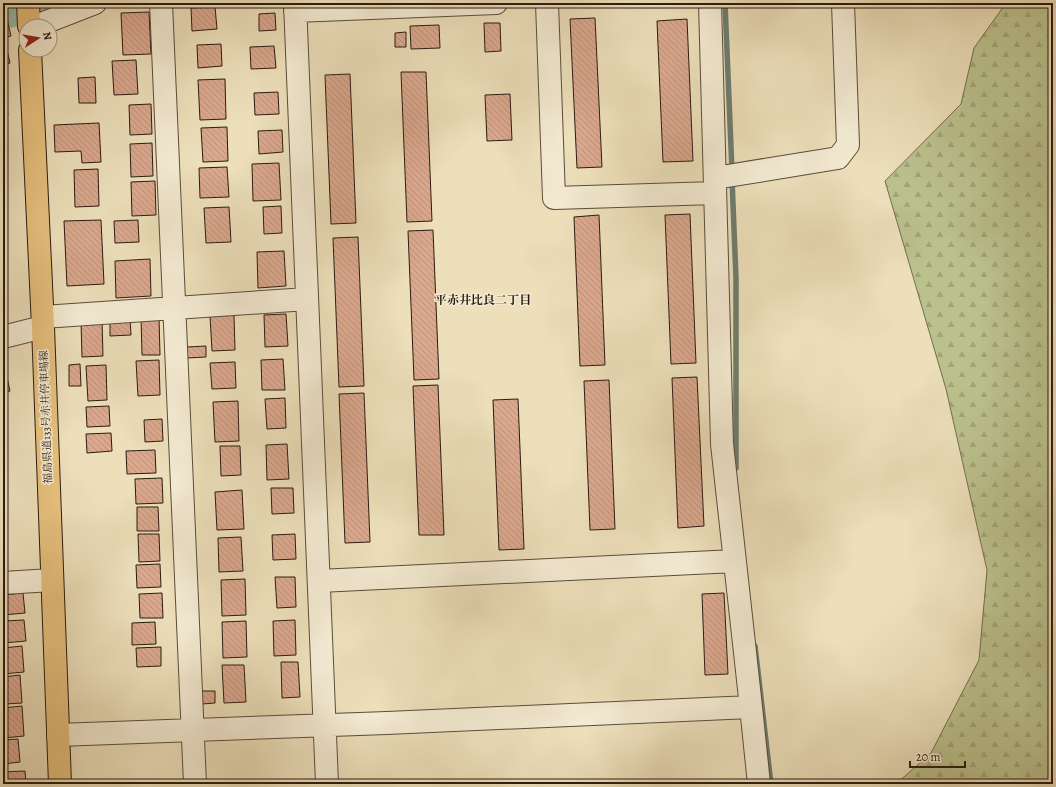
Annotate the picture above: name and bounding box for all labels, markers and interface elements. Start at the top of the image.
north arrow [18,18,58,58]
text: N [39,31,55,42]
district label: 平赤井比良二丁目 [435,292,531,308]
street label: 福島県道133号赤井停車場線 [36,350,56,484]
scale bar [910,743,965,769]
text: 20 m [916,749,940,765]

